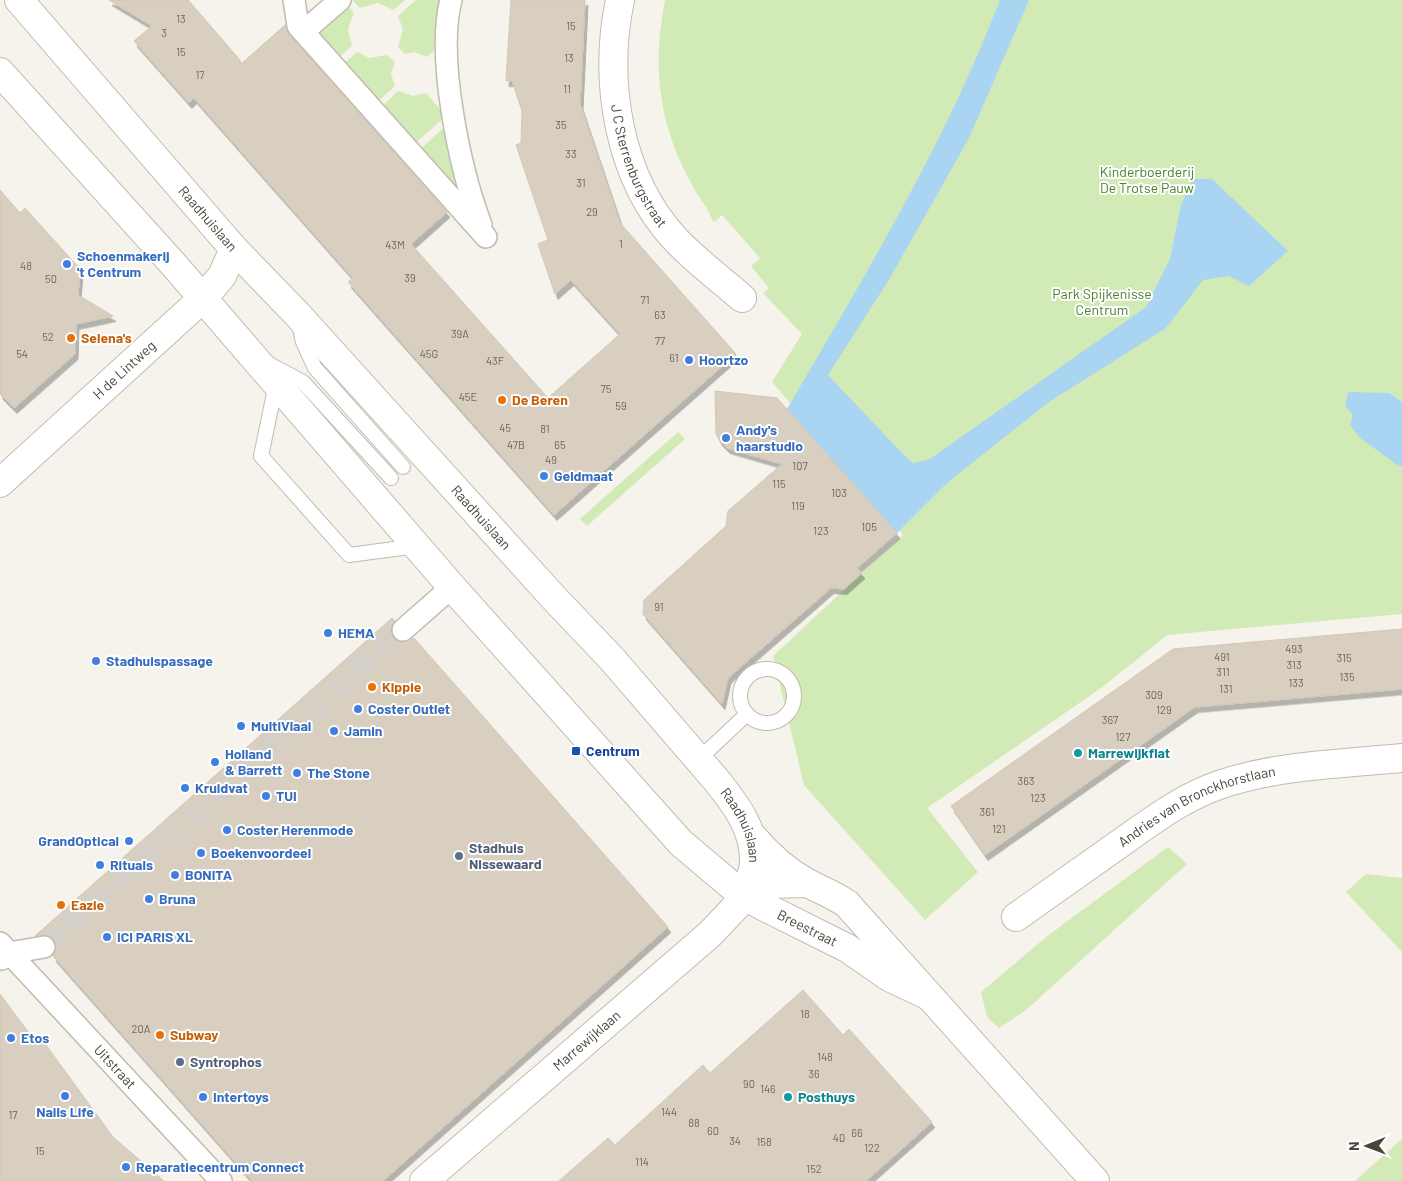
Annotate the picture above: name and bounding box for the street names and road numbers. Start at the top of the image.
street label: J C Sterrenburgstraat [608,103,671,231]
street label: Raadhuislaan [175,182,241,255]
street label: H de Lintweg [89,337,159,402]
street label: Raadhuislaan [448,481,515,553]
street label: Andries van Bronckhorstlaan [1115,762,1277,850]
street label: Raadhuislaan [717,784,763,863]
street label: Breestraat [775,906,840,950]
street label: Marrewijklaan [549,1006,624,1074]
street label: Uitstraat [91,1041,140,1092]

